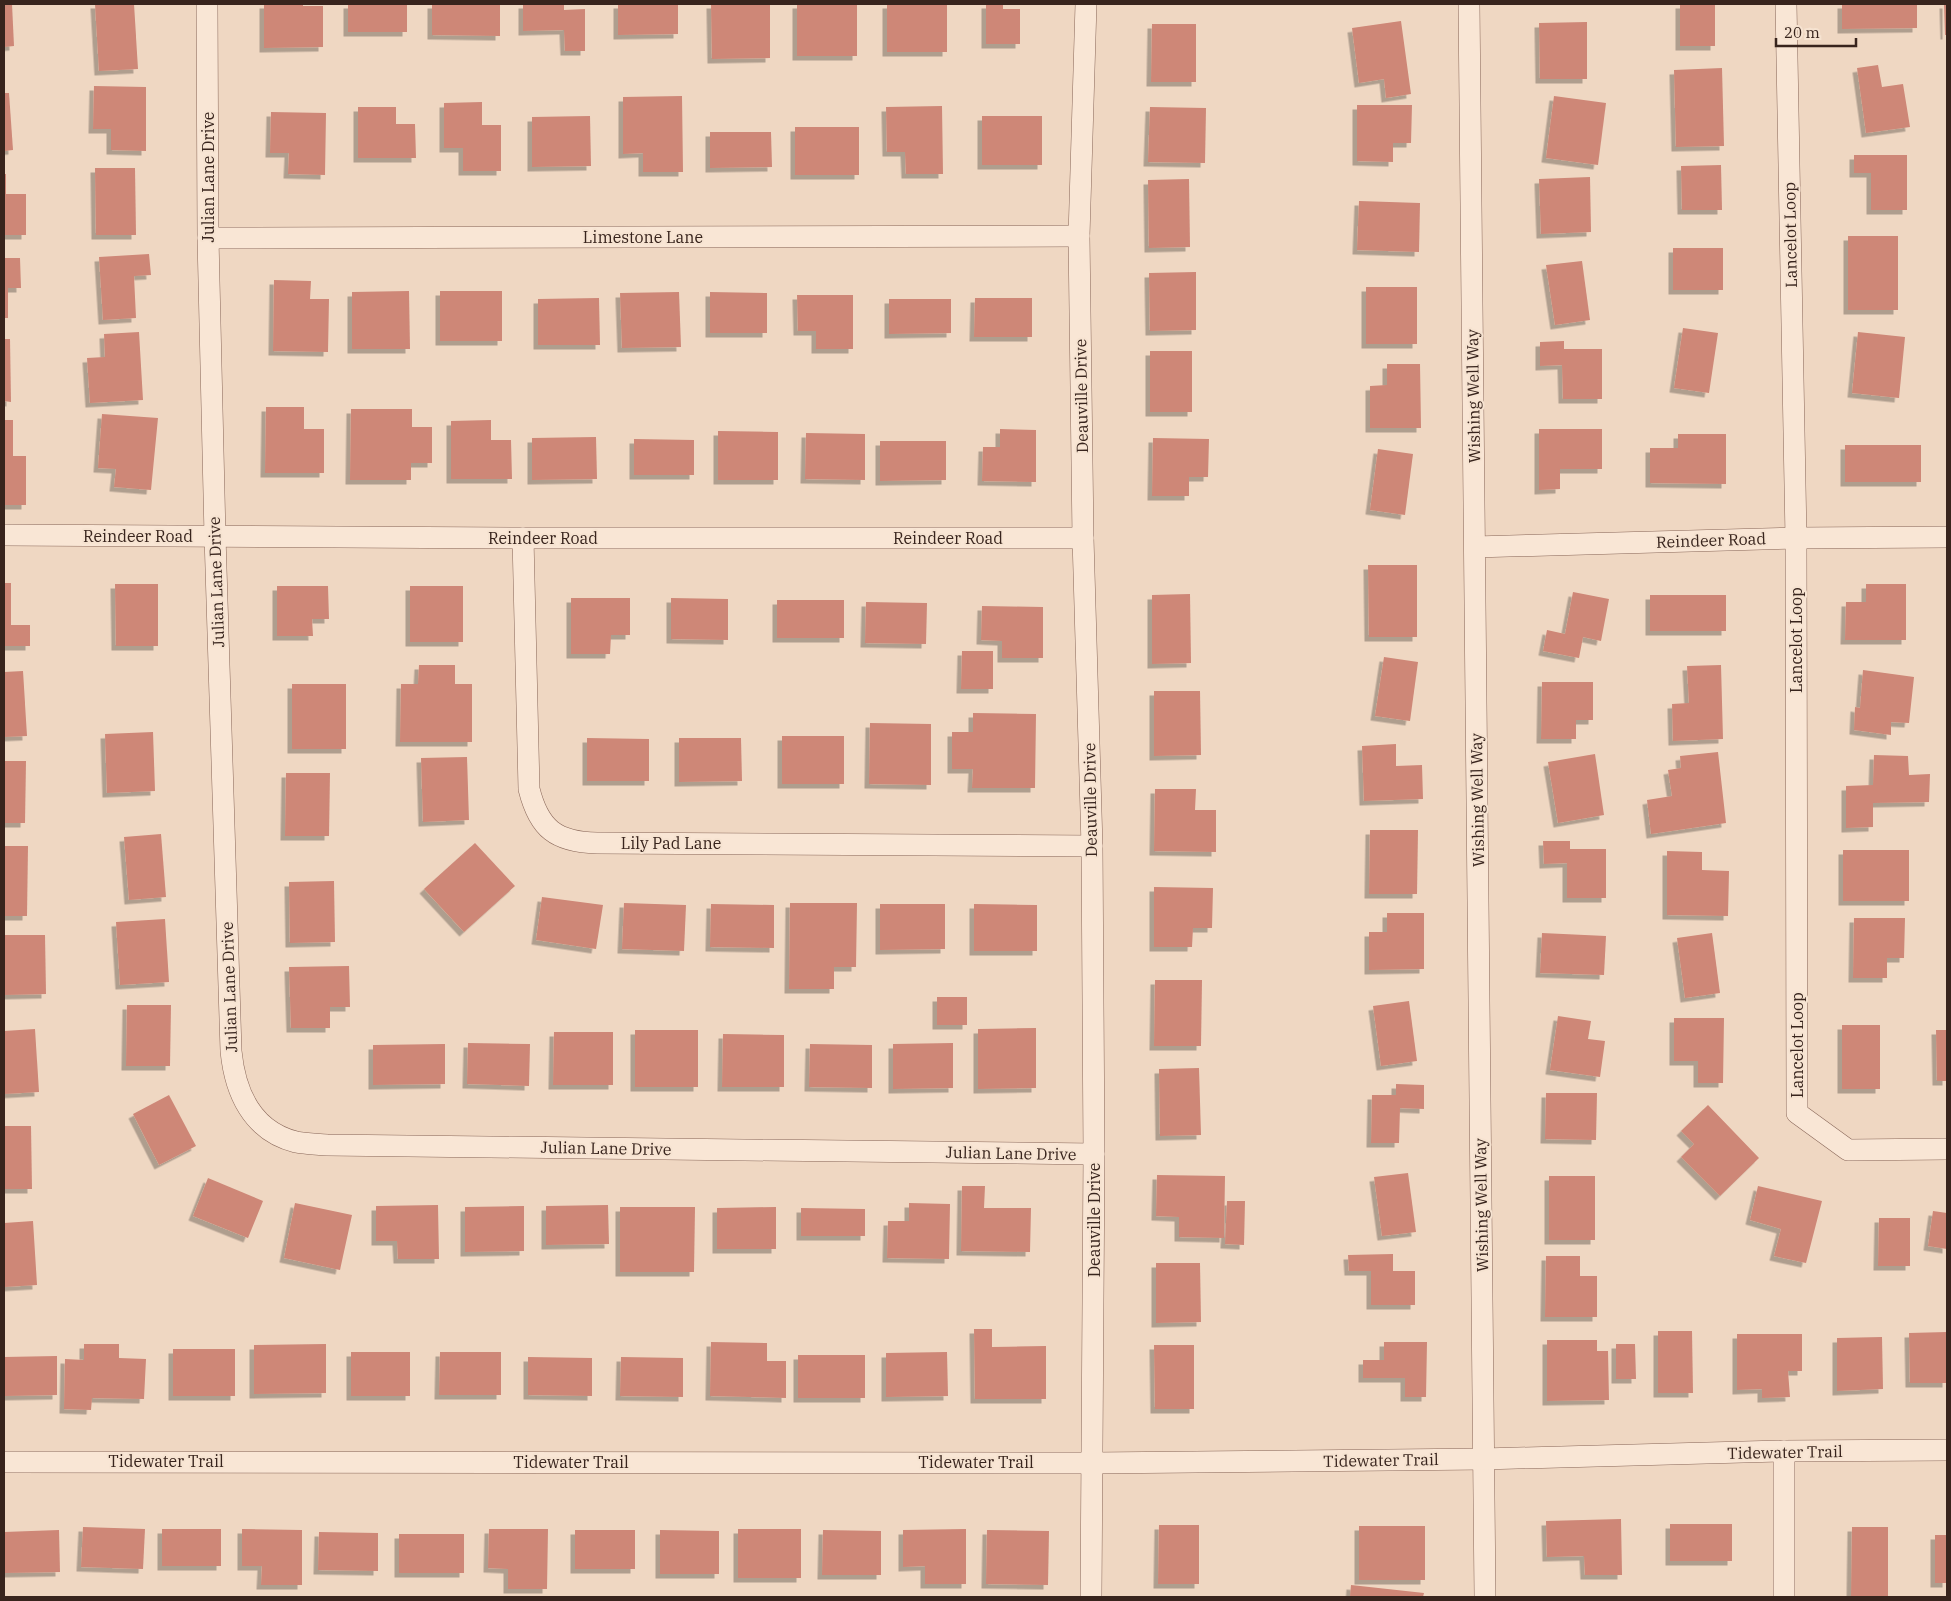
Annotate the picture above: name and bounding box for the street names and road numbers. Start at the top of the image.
street label: Julian Lane Drive [198,112,218,242]
street label: Lancelot Loop [1779,182,1801,288]
street label: Limestone Lane [583,227,703,247]
street label: Wishing Well Way [1462,328,1484,463]
street label: Deauville Drive [1070,339,1092,453]
street label: Julian Lane Drive [204,516,228,648]
street label: Reindeer Road [83,526,193,546]
street label: Reindeer Road [488,528,598,548]
street label: Reindeer Road [893,528,1003,548]
street label: Reindeer Road [1656,528,1767,552]
street label: Lancelot Loop [1786,587,1806,693]
street label: Wishing Well Way [1466,732,1488,867]
street label: Deauville Drive [1079,743,1101,857]
street label: Lily Pad Lane [621,833,721,853]
street label: Julian Lane Drive [217,921,241,1053]
street label: Lancelot Loop [1787,992,1807,1098]
street label: Julian Lane Drive [540,1137,672,1159]
street label: Wishing Well Way [1470,1137,1492,1272]
street label: Julian Lane Drive [945,1142,1077,1164]
street label: Deauville Drive [1084,1163,1104,1277]
street label: Tidewater Trail [1727,1441,1843,1463]
street label: Tidewater Trail [1323,1449,1439,1471]
street label: Tidewater Trail [108,1451,224,1471]
street label: Tidewater Trail [513,1452,629,1472]
street label: Tidewater Trail [918,1452,1034,1472]

